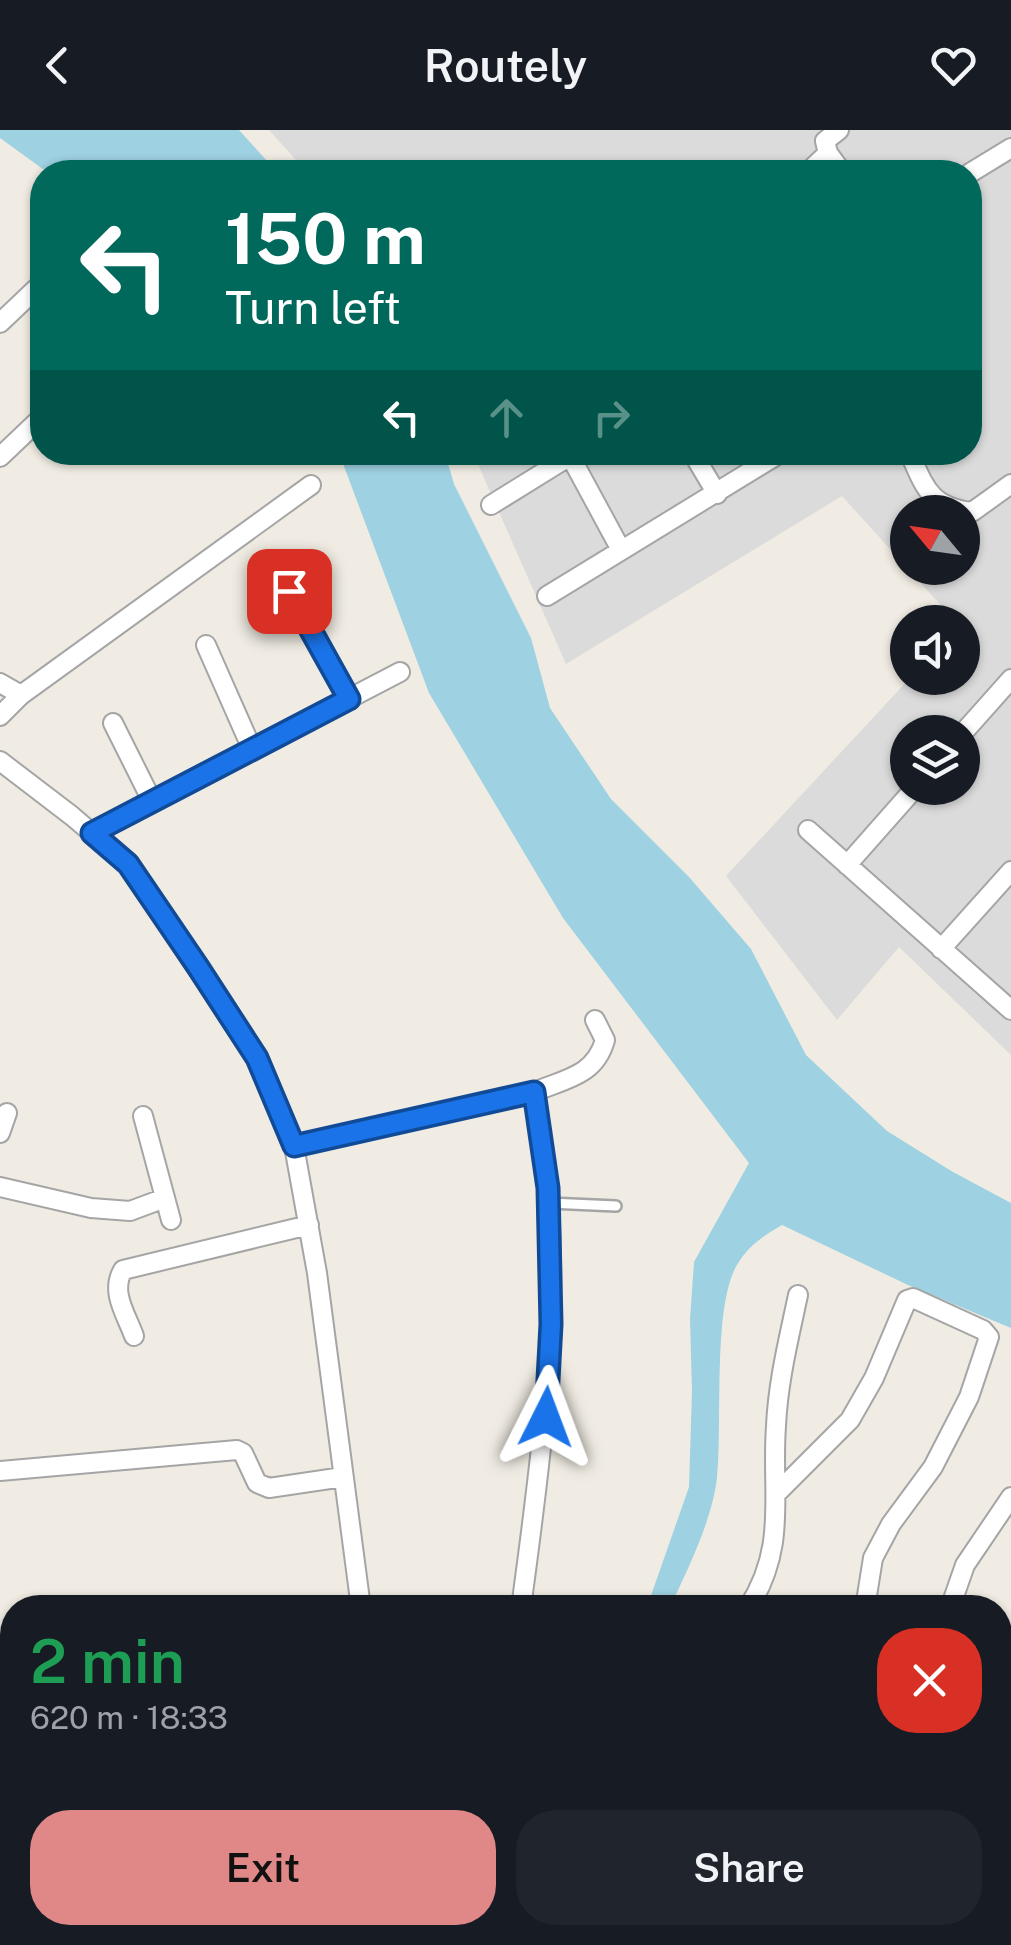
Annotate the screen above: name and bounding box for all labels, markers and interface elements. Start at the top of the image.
icon: back [30,38,85,93]
icon: heart [926,38,981,93]
text: Routely [424,39,587,92]
text: 150 m [225,197,426,280]
icon: left [60,200,190,330]
text: Turn left [225,281,401,334]
icon: left [374,390,429,445]
icon: ahead [479,390,534,445]
icon: right [584,390,639,445]
north arrow [890,495,980,585]
map controls [890,495,980,805]
pin [247,549,332,634]
icon: arrive [262,564,317,619]
button: sound [890,605,980,695]
button: layers [890,715,980,805]
position arrow [494,1365,598,1469]
text: 2 min [30,1626,185,1697]
button: close [877,1628,982,1733]
text: 620 m · 18:33 [30,1699,228,1736]
button: Exit [30,1810,496,1925]
button: Share [516,1810,982,1925]

